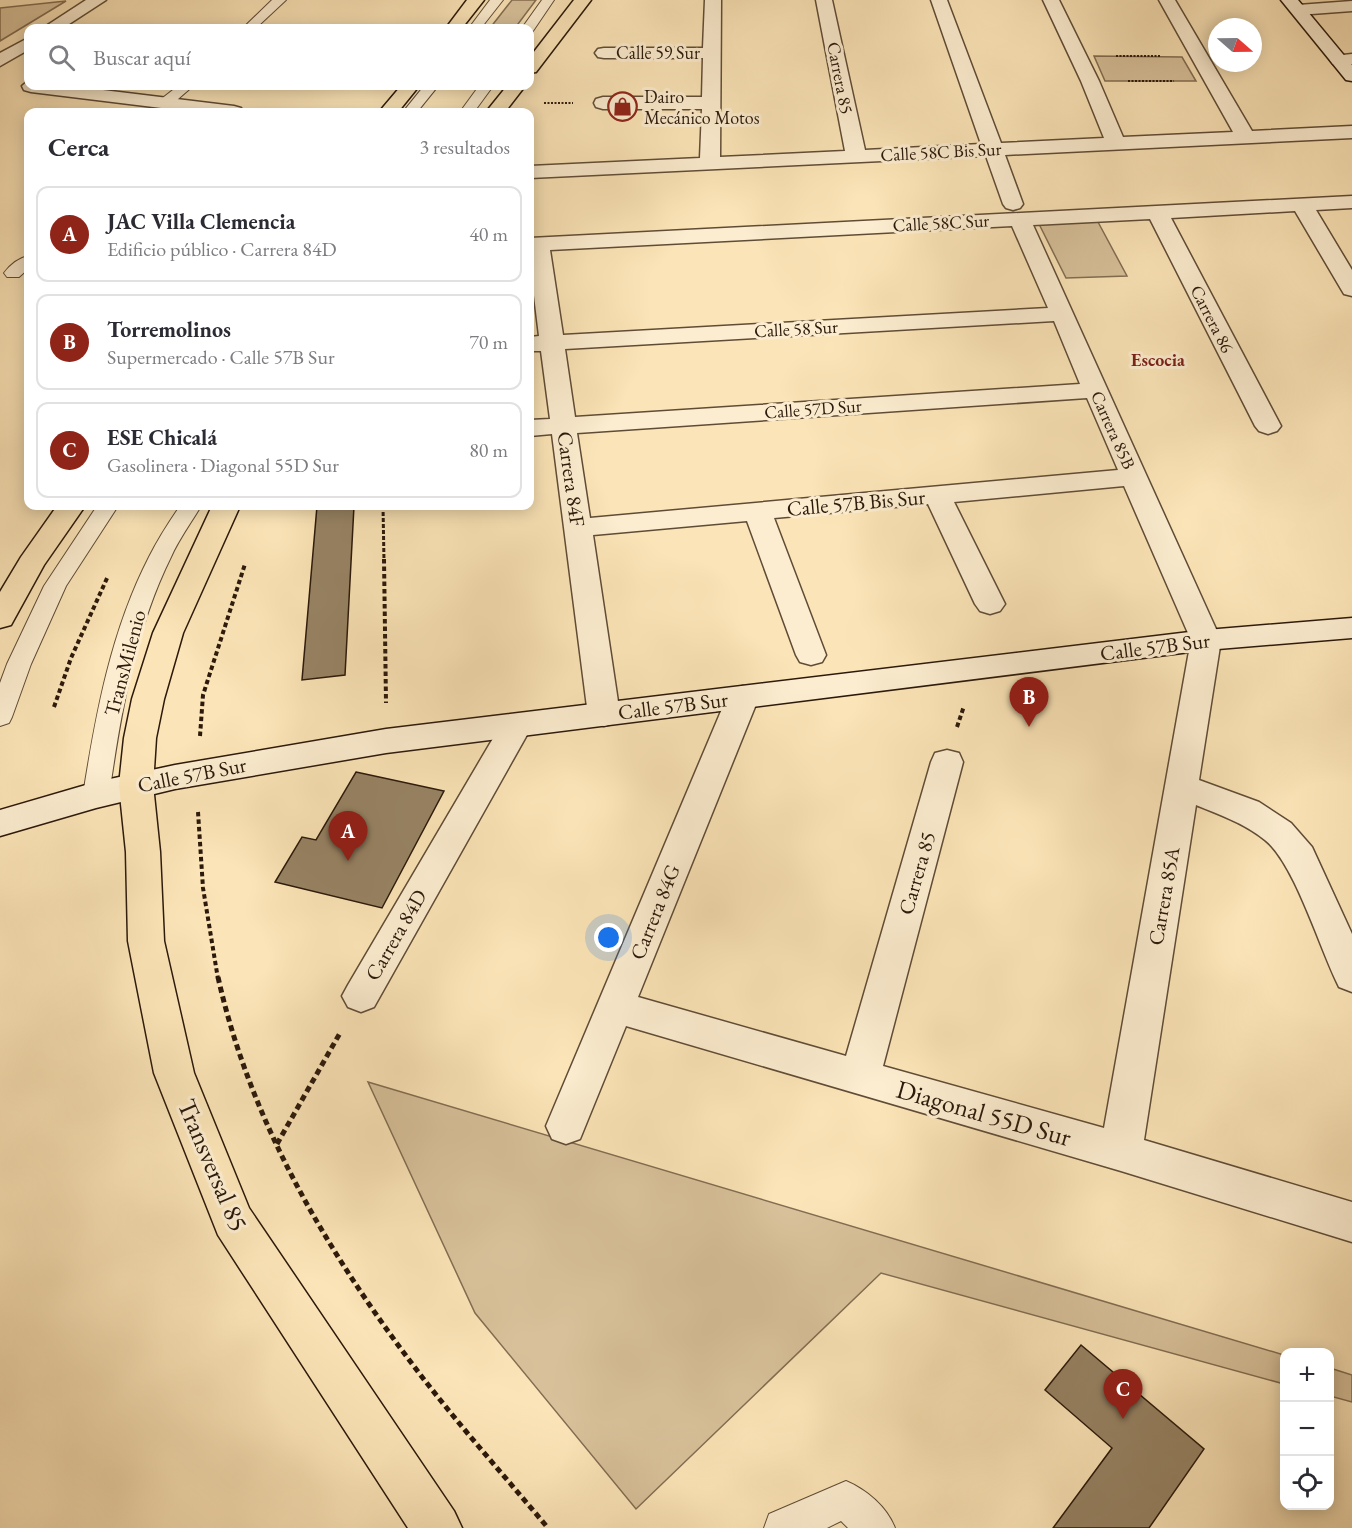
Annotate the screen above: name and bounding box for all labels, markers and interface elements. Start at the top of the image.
north arrow [1208,18,1262,72]
search box [24,24,534,90]
street label: Carrera 85 [822,40,859,116]
icon: search [45,41,78,74]
street label: Calle 59 Sur [616,41,700,64]
text: Buscar aquí [93,43,191,72]
place label: Dairo Mecánico Motos [644,85,760,129]
shop icon: Dairo Mecánico Motos [607,91,639,123]
text: Cerca [48,130,109,164]
text: 3 resultados [419,134,510,160]
street label: Calle 58C Bis Sur [880,137,1002,166]
text: JAC Villa Clemencia [107,207,295,236]
street label: Calle 58C Sur [892,208,990,237]
text: A [62,221,77,247]
text: 40 m [469,221,508,247]
text: Edificio público · Carrera 84D [107,236,337,262]
street label: Carrera 86 [1186,281,1239,357]
text: Torremolinos [107,315,231,344]
street label: Calle 58 Sur [753,315,839,342]
text: B [63,329,76,355]
text: 70 m [469,329,508,355]
text: Supermercado · Calle 57B Sur [107,344,335,370]
district label: Escocia [1131,348,1185,371]
street label: Carrera 85B [1086,387,1141,473]
street label: Calle 57D Sur [764,394,862,423]
text: ESE Chicalá [107,423,217,452]
street label: Carrera 84F [551,430,592,529]
text: C [62,437,77,463]
text: 80 m [469,437,508,463]
text: Gasolinera · Diagonal 55D Sur [107,452,339,478]
street label: Calle 57B Bis Sur [786,483,926,522]
street label: TransMilenio [97,607,152,719]
street label: Calle 57B Sur [1099,626,1211,667]
pin: B [1010,678,1048,727]
street label: Calle 57B Sur [617,685,729,726]
street label: Calle 57B Sur [135,751,249,798]
pin: A [328,812,368,861]
street label: Carrera 85 [892,828,941,918]
street label: Carrera 85A [1142,844,1186,947]
street label: Carrera 84G [623,860,686,963]
street label: Carrera 84D [359,884,433,985]
your location [594,923,623,952]
street label: Diagonal 55D Sur [893,1072,1076,1154]
street label: Transversal 85 [170,1094,256,1236]
map controls [1280,1348,1334,1510]
button: + [1280,1348,1334,1402]
pin: C [1104,1370,1142,1419]
button: − [1280,1402,1334,1456]
button: locate [1280,1456,1334,1510]

